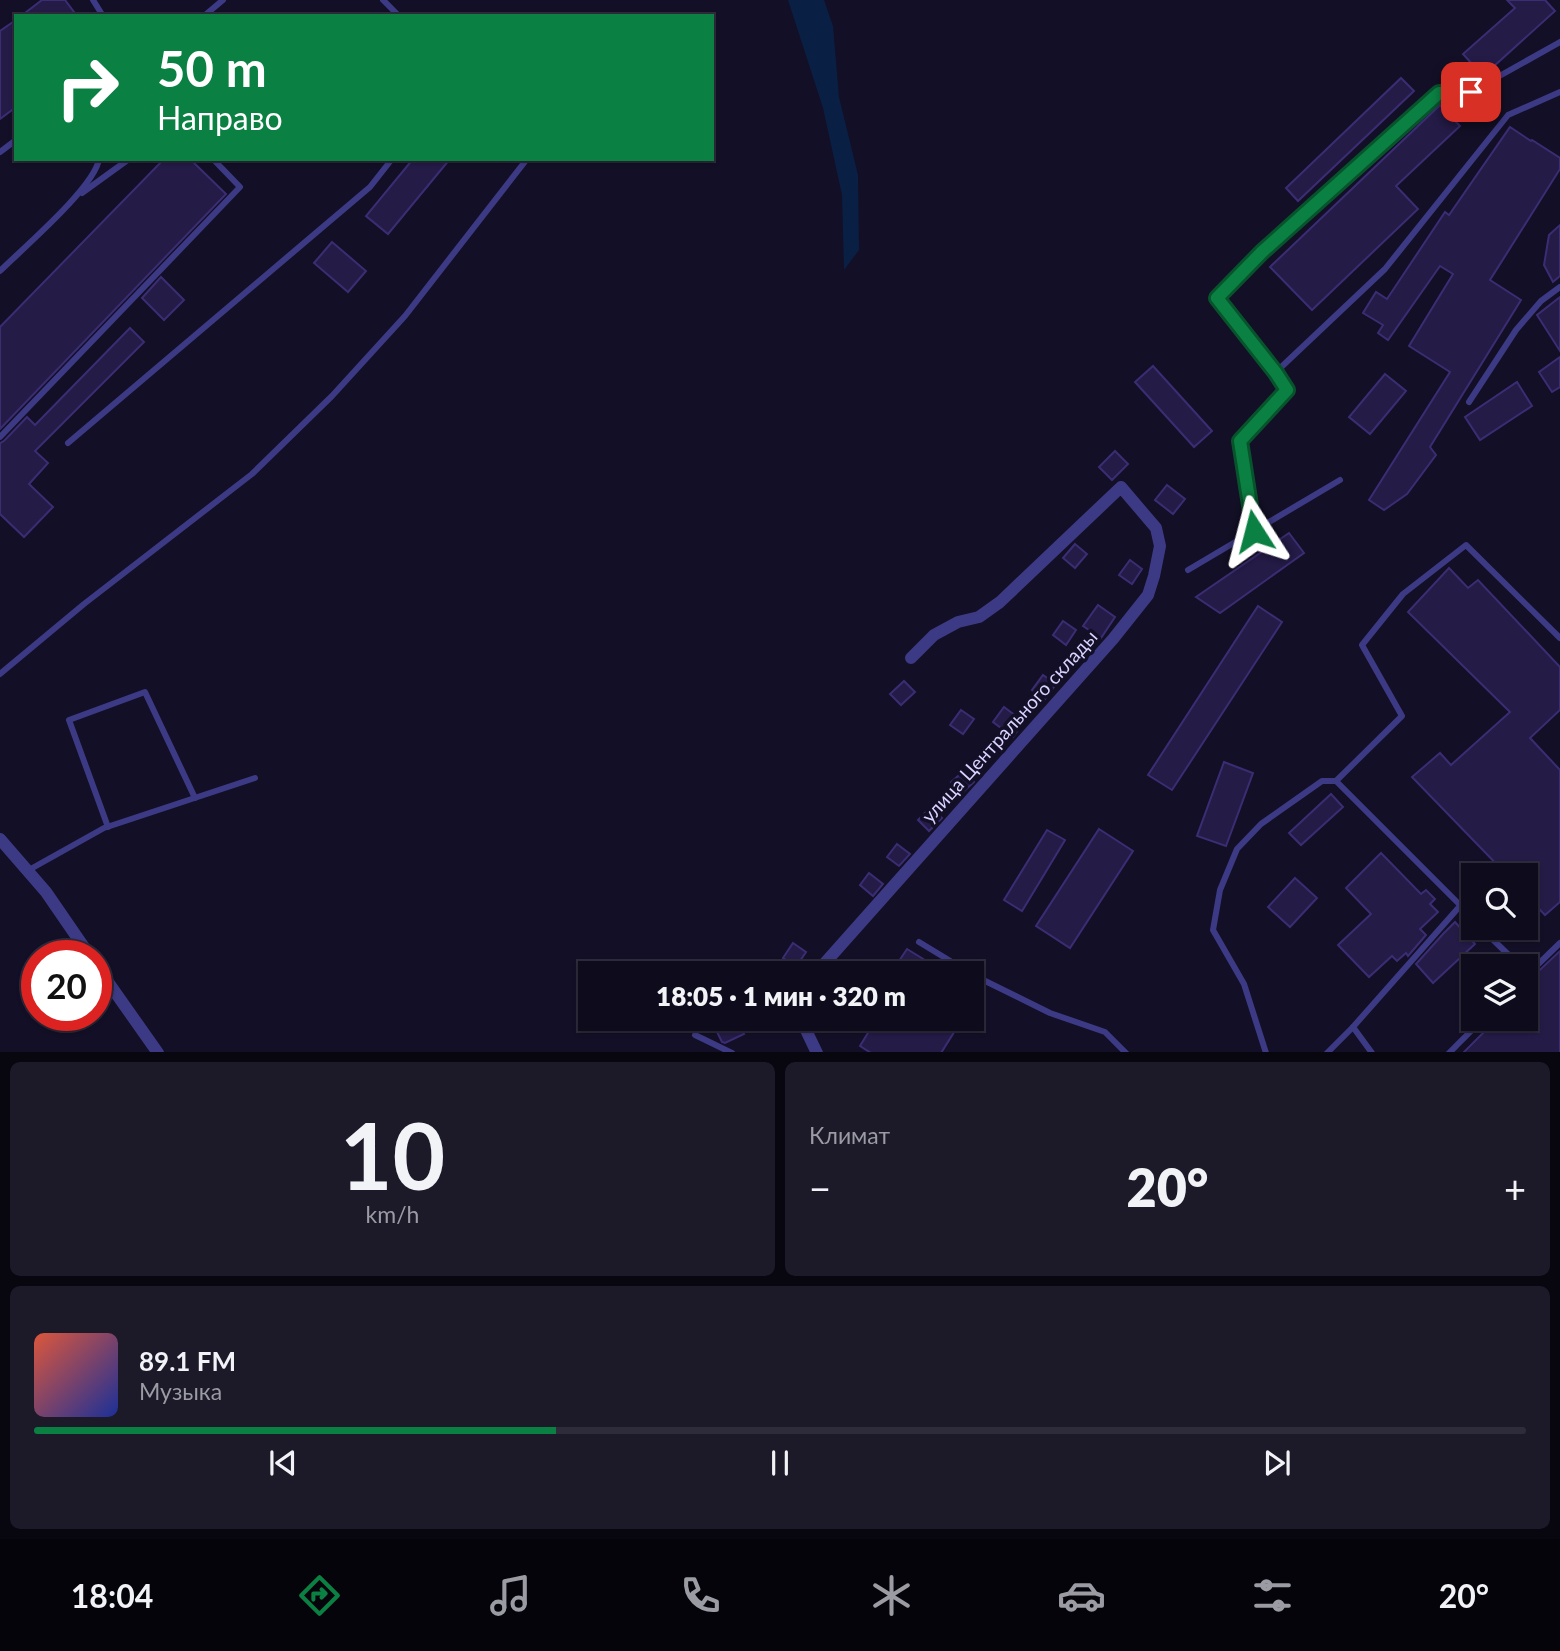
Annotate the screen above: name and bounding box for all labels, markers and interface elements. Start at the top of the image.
text: 50 m [157,39,267,97]
icon: right [42,42,133,133]
pin [1441,62,1501,122]
icon: arrive [1452,73,1490,111]
text: Направо [157,98,283,137]
position arrow [1217,494,1291,568]
street label: улица Центрального склады [916,625,1102,827]
map controls [1461,863,1538,1031]
button: search [1461,863,1538,940]
speed limit sign: 20 [21,940,112,1031]
button: layers [1461,954,1538,1031]
text: 18:05 · 1 мин · 320 m [656,980,906,1012]
text: 10 [340,1100,445,1209]
text: Климат [809,1121,890,1149]
text: 20° [1127,1156,1208,1218]
text: − [809,1165,831,1211]
text: + [1504,1165,1526,1211]
text: km/h [366,1200,419,1228]
text: 89.1 FM [139,1345,236,1377]
text: Музыка [139,1377,222,1405]
icon: previous [264,1444,302,1482]
icon: pause [761,1444,799,1482]
icon: next [1258,1444,1296,1482]
icon: directions [295,1571,344,1620]
icon: music [486,1571,535,1620]
icon: phone [676,1571,725,1620]
icon: climate [867,1571,916,1620]
icon: car [1057,1571,1106,1620]
icon: filters [1248,1571,1297,1620]
text: 18:04 [71,1576,153,1615]
text: 20° [1439,1576,1489,1615]

